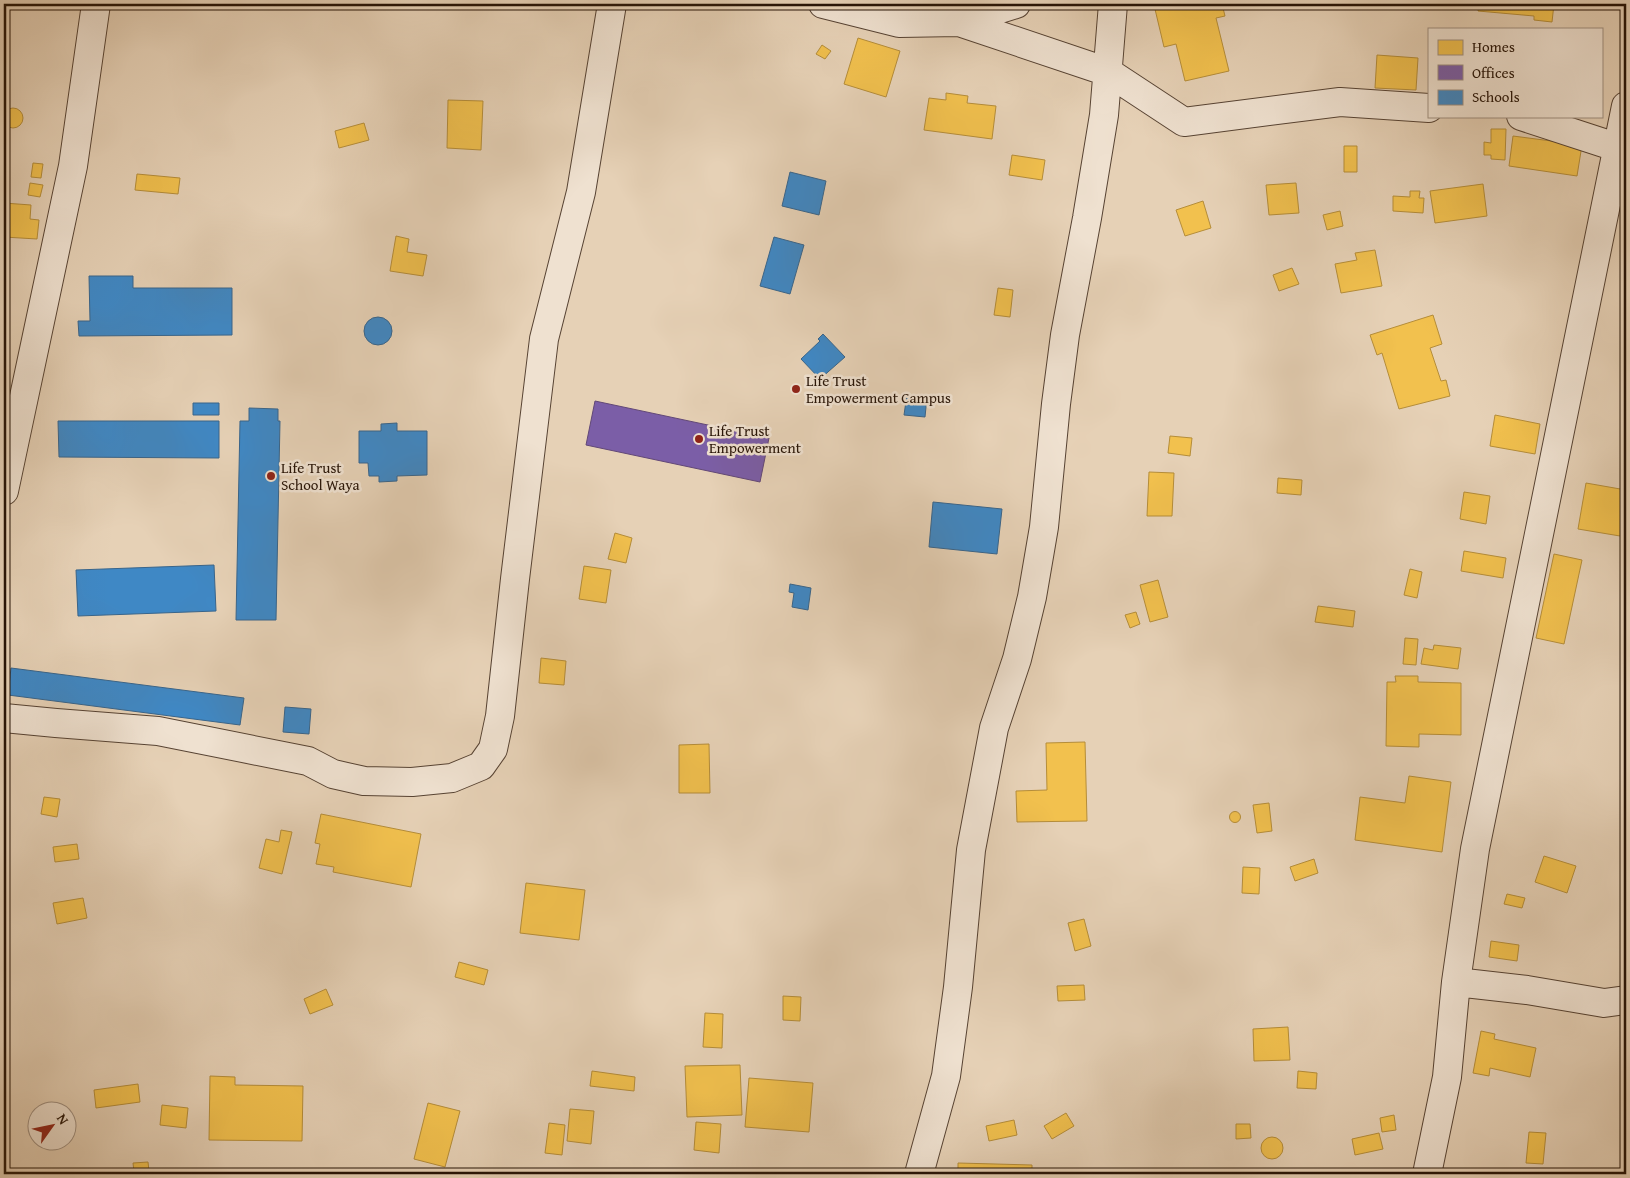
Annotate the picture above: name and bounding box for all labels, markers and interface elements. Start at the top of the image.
legend [1428,28,1602,118]
text: Homes [1472,36,1515,57]
text: Offices [1472,62,1515,83]
text: Schools [1472,86,1520,107]
place label: Life Trust Empowerment Campus [806,370,951,408]
marker: Life Trust Empowerment Campus [790,383,802,395]
place label: Life Trust Empowerment [709,420,802,458]
marker: Life Trust Empowerment [693,433,705,445]
place label: Life Trust School Waya [281,457,360,495]
marker: Life Trust School Waya [265,470,277,482]
north arrow [28,1100,78,1150]
text: N [52,1110,74,1129]

